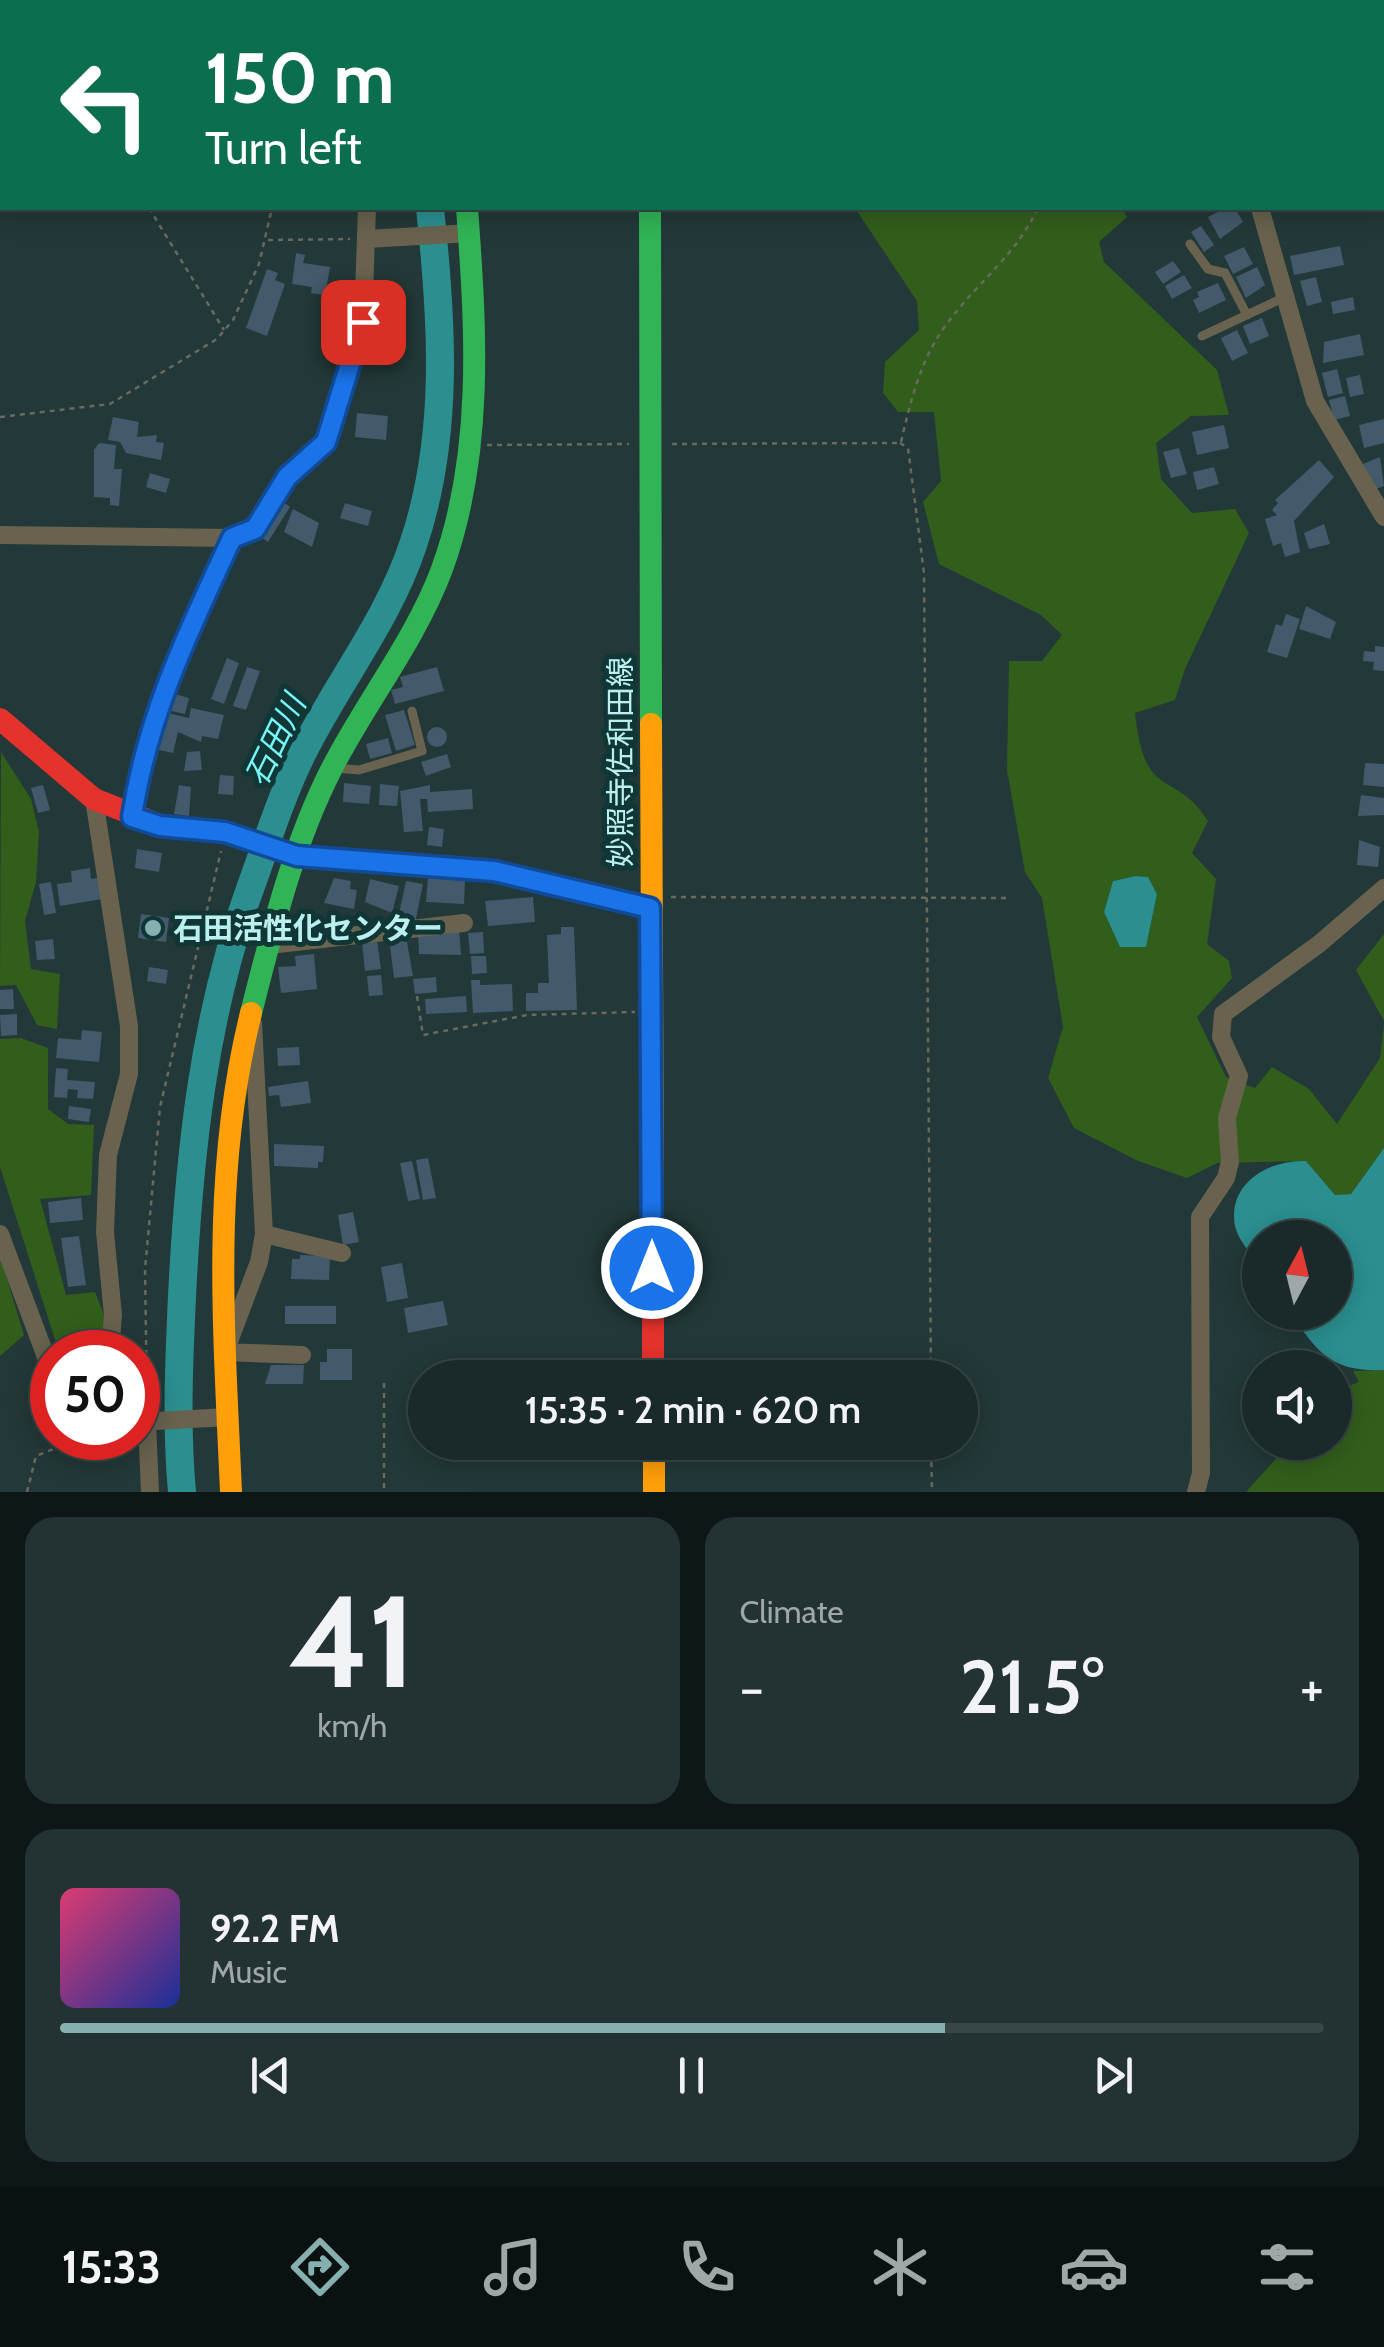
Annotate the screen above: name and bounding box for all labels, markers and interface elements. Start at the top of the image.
text: 150 m [205,35,394,121]
icon: left [40,40,170,170]
text: Turn left [205,121,362,175]
pin [321,280,406,365]
icon: arrive [336,295,391,350]
street label: 妙照寺佐和田線 [602,657,639,867]
water label: 石田川 [236,686,315,792]
place label: 石田活性化センター [173,910,443,947]
marker: 石田活性化センター [142,917,164,939]
position arrow [600,1216,704,1320]
north arrow [1242,1220,1352,1330]
map controls [1242,1220,1352,1460]
speed limit sign: 50 [30,1330,160,1460]
button: sound [1242,1350,1352,1460]
text: 15:35 · 2 min · 620 m [525,1386,861,1433]
text: 41 [288,1562,416,1720]
text: Climate [740,1592,844,1631]
text: 21.5° [960,1641,1104,1732]
text: − [740,1654,764,1721]
text: + [1300,1654,1324,1721]
text: km/h [317,1706,387,1745]
text: 92.2 FM [210,1905,340,1952]
text: Music [210,1952,287,1991]
icon: previous [243,2048,298,2103]
icon: pause [664,2048,719,2103]
icon: next [1086,2048,1141,2103]
icon: directions [285,2232,355,2302]
icon: music [478,2232,548,2302]
icon: phone [672,2232,742,2302]
icon: climate [865,2232,935,2302]
icon: car [1059,2232,1129,2302]
icon: filters [1252,2232,1322,2302]
text: 15:33 [62,2240,161,2294]

